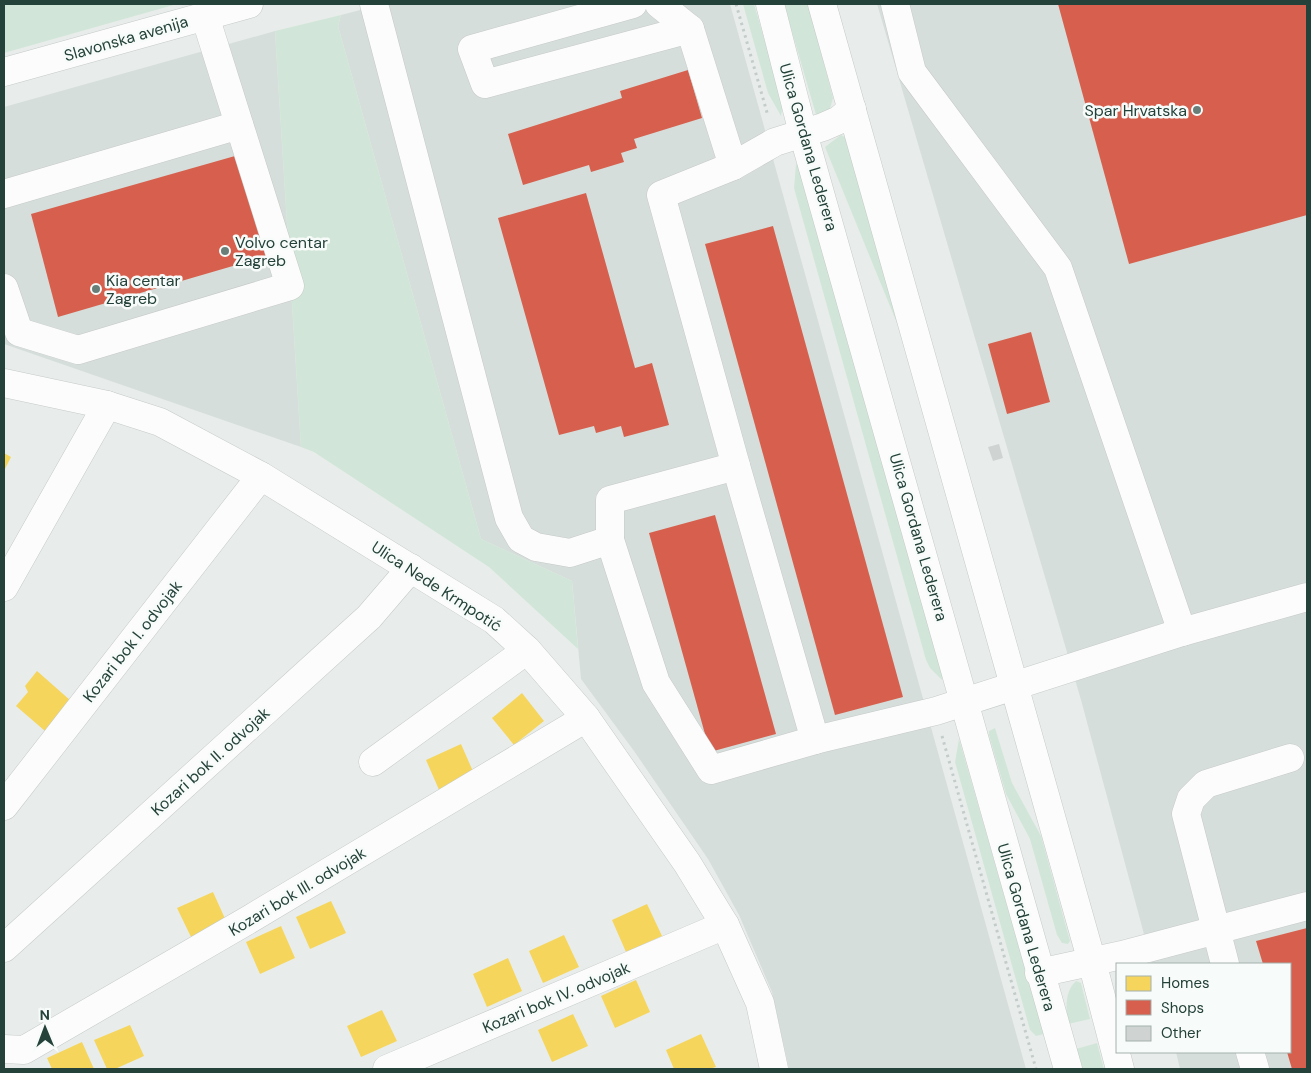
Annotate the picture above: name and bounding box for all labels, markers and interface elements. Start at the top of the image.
street label: Slavonska avenija [62,11,191,66]
street label: Ulica Gordana Lederera [774,61,843,234]
place label: Spar Hrvatska [1084,100,1187,121]
marker: Spar Hrvatska [1191,104,1203,116]
place label: Volvo centar Zagreb [235,232,328,271]
marker: Volvo centar Zagreb [219,245,231,257]
place label: Kia centar Zagreb [106,270,181,309]
marker: Kia centar Zagreb [90,283,102,295]
street label: Ulica Gordana Lederera [884,451,953,624]
street label: Ulica Nede Krmpotić [367,536,506,636]
street label: Kozari bok I. odvojak [78,576,187,706]
street label: Kozari bok II. odvojak [147,702,274,820]
street label: Ulica Gordana Lederera [992,841,1061,1014]
street label: Kozari bok III. odvojak [225,842,370,941]
street label: Kozari bok IV. odvojak [479,957,633,1038]
legend [1116,963,1291,1053]
text: Homes [1161,973,1210,993]
text: Shops [1161,998,1204,1018]
north arrow [20,1003,70,1053]
text: N [40,1006,50,1024]
text: Other [1161,1023,1202,1043]

